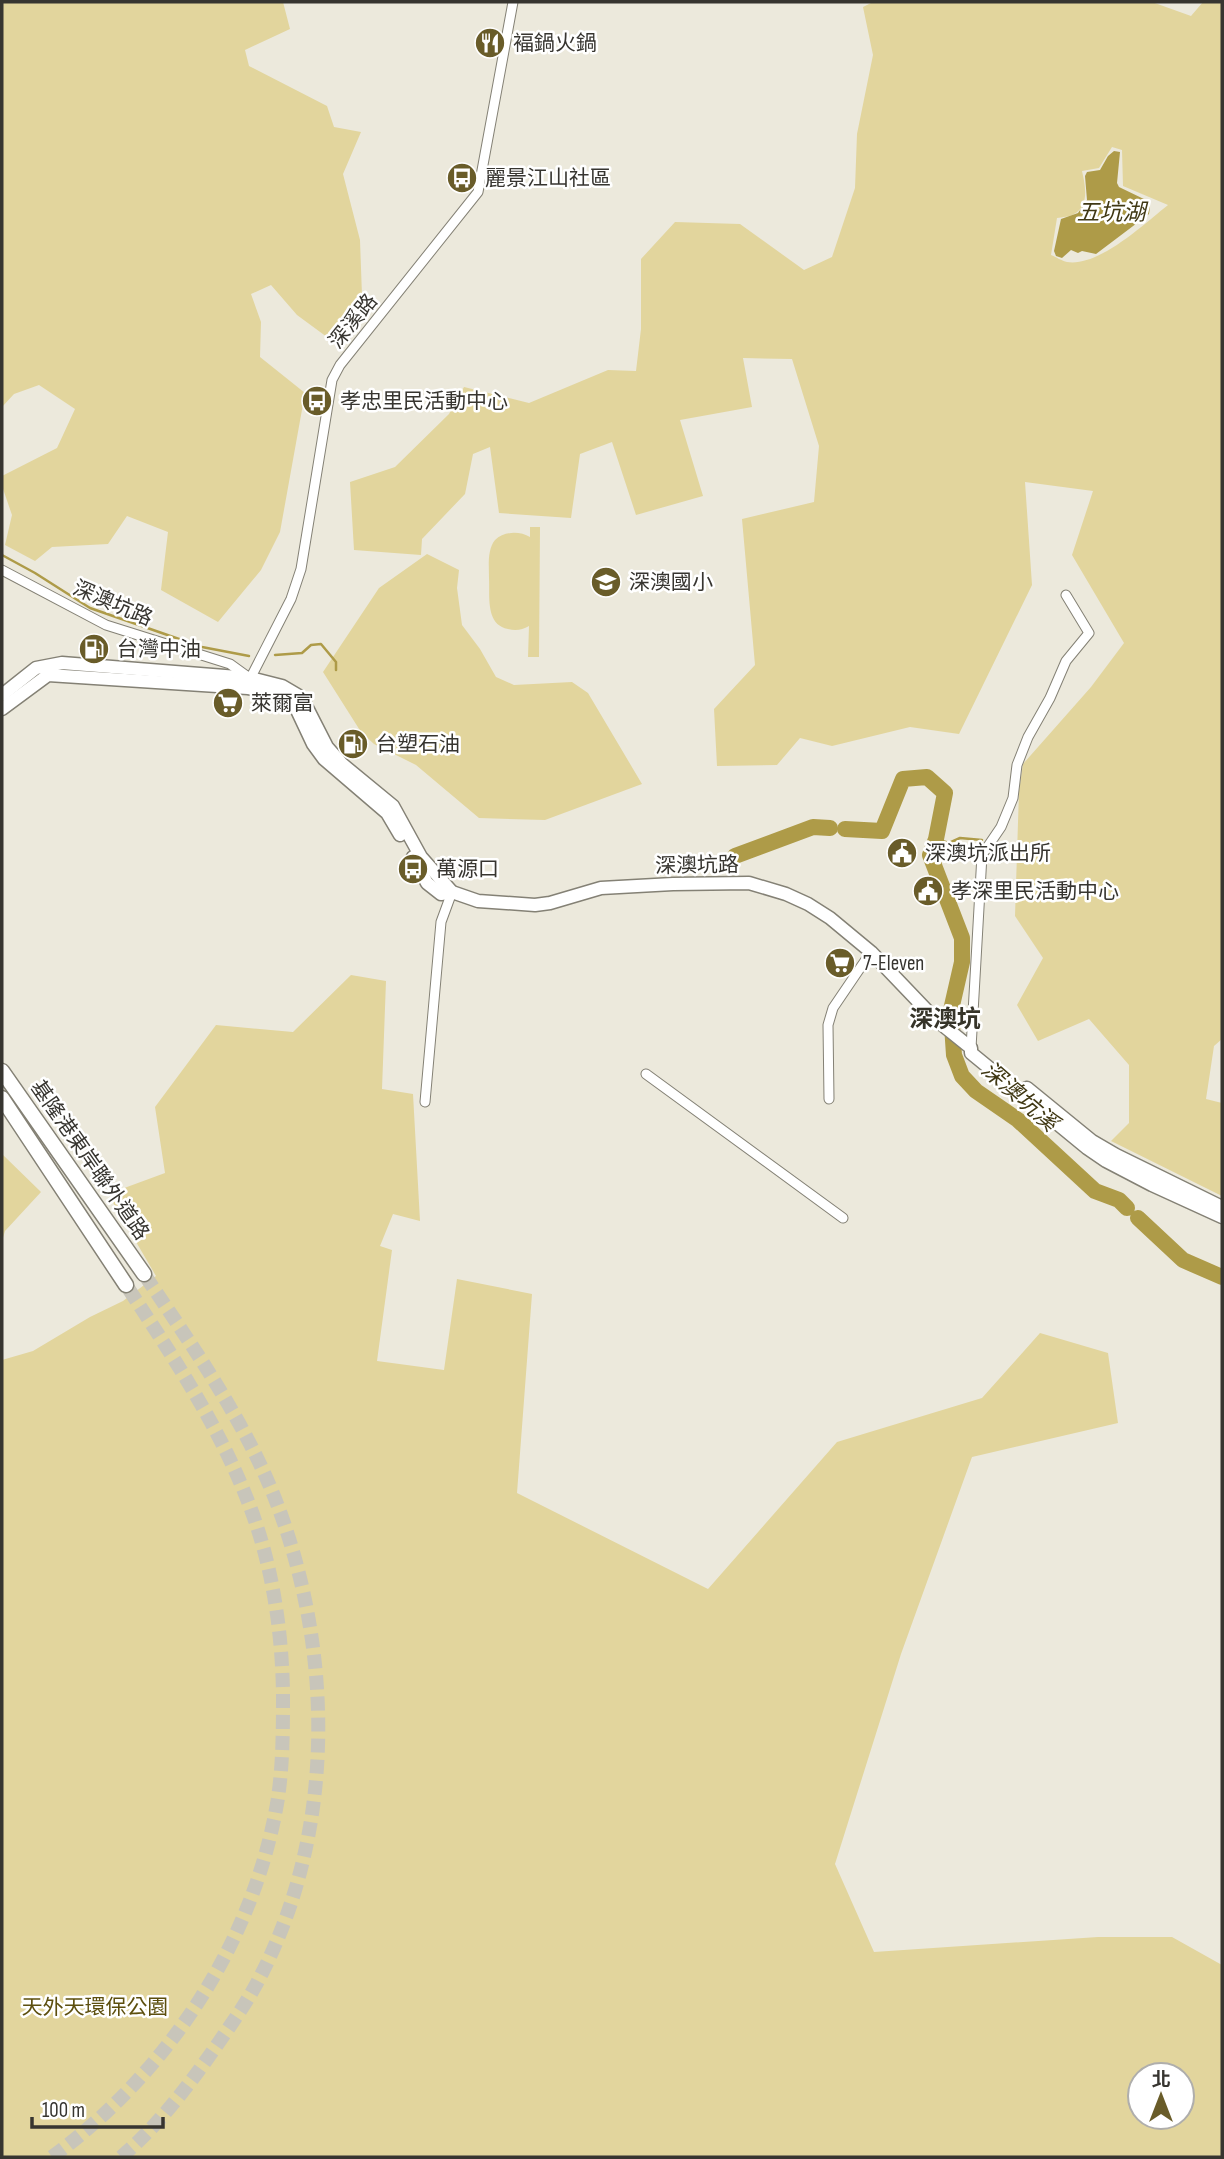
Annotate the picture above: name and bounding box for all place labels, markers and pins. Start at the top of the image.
restaurant icon: 褔鍋火鍋 [473,26,507,60]
place label: 褔鍋火鍋 [513,31,597,56]
bus stop icon: 麗景江山社區 [445,161,479,195]
place label: 麗景江山社區 [485,166,611,191]
bus stop icon: 孝忠里民活動中心 [300,384,334,418]
place label: 孝忠里民活動中心 [340,389,508,414]
school or university icon: 深澳國小 [589,565,623,599]
place label: 深澳國小 [629,570,713,595]
fuel station icon: 台灣中油 [77,632,111,666]
place label: 台灣中油 [117,637,201,662]
supermarket icon: 萊爾富 [211,686,245,720]
place label: 萊爾富 [251,691,314,716]
fuel station icon: 台塑石油 [336,727,370,761]
place label: 台塑石油 [376,732,460,757]
public building icon: 深澳坑派出所 [885,836,919,870]
place label: 深澳坑派出所 [925,841,1051,866]
bus stop icon: 萬源口 [396,852,430,886]
place label: 萬源口 [436,857,499,882]
public building icon: 孝深里民活動中心 [911,874,945,908]
place label: 孝深里民活動中心 [951,879,1119,904]
supermarket icon: 7-Eleven [823,946,857,980]
place label: 7-Eleven [863,951,924,976]

